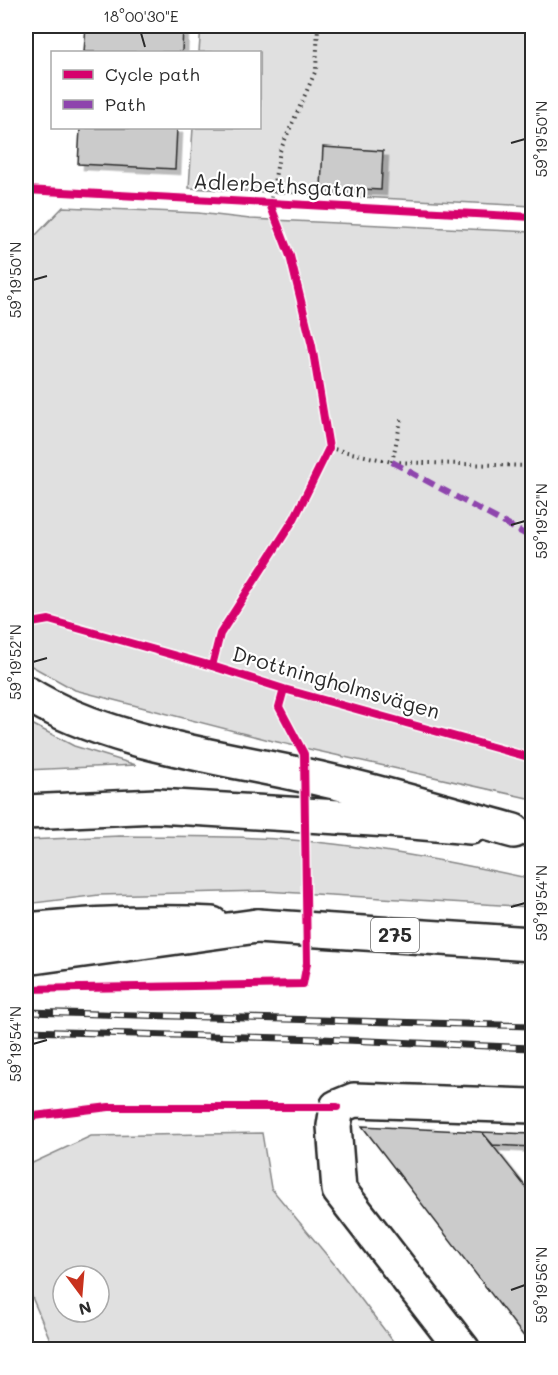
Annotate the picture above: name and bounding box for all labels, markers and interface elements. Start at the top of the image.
text: 18°00'30"E [103,6,179,26]
legend [51,51,261,129]
text: Cycle path [105,62,200,86]
text: Path [105,92,145,116]
text: 59°19'50"N [531,101,551,177]
street label: Adlerbethsgatan [193,166,367,203]
text: 59°19'50"N [5,242,25,318]
text: 59°19'52"N [531,483,551,559]
text: 59°19'52"N [5,624,25,700]
street label: Drottningholmsvägen [230,639,443,724]
text: 59°19'54"N [531,865,551,941]
road number: 275 [371,918,419,952]
text: 59°19'54"N [5,1006,25,1082]
text: 59°19'56"N [531,1247,551,1323]
north arrow [51,1264,111,1324]
text: N [77,1297,94,1321]

